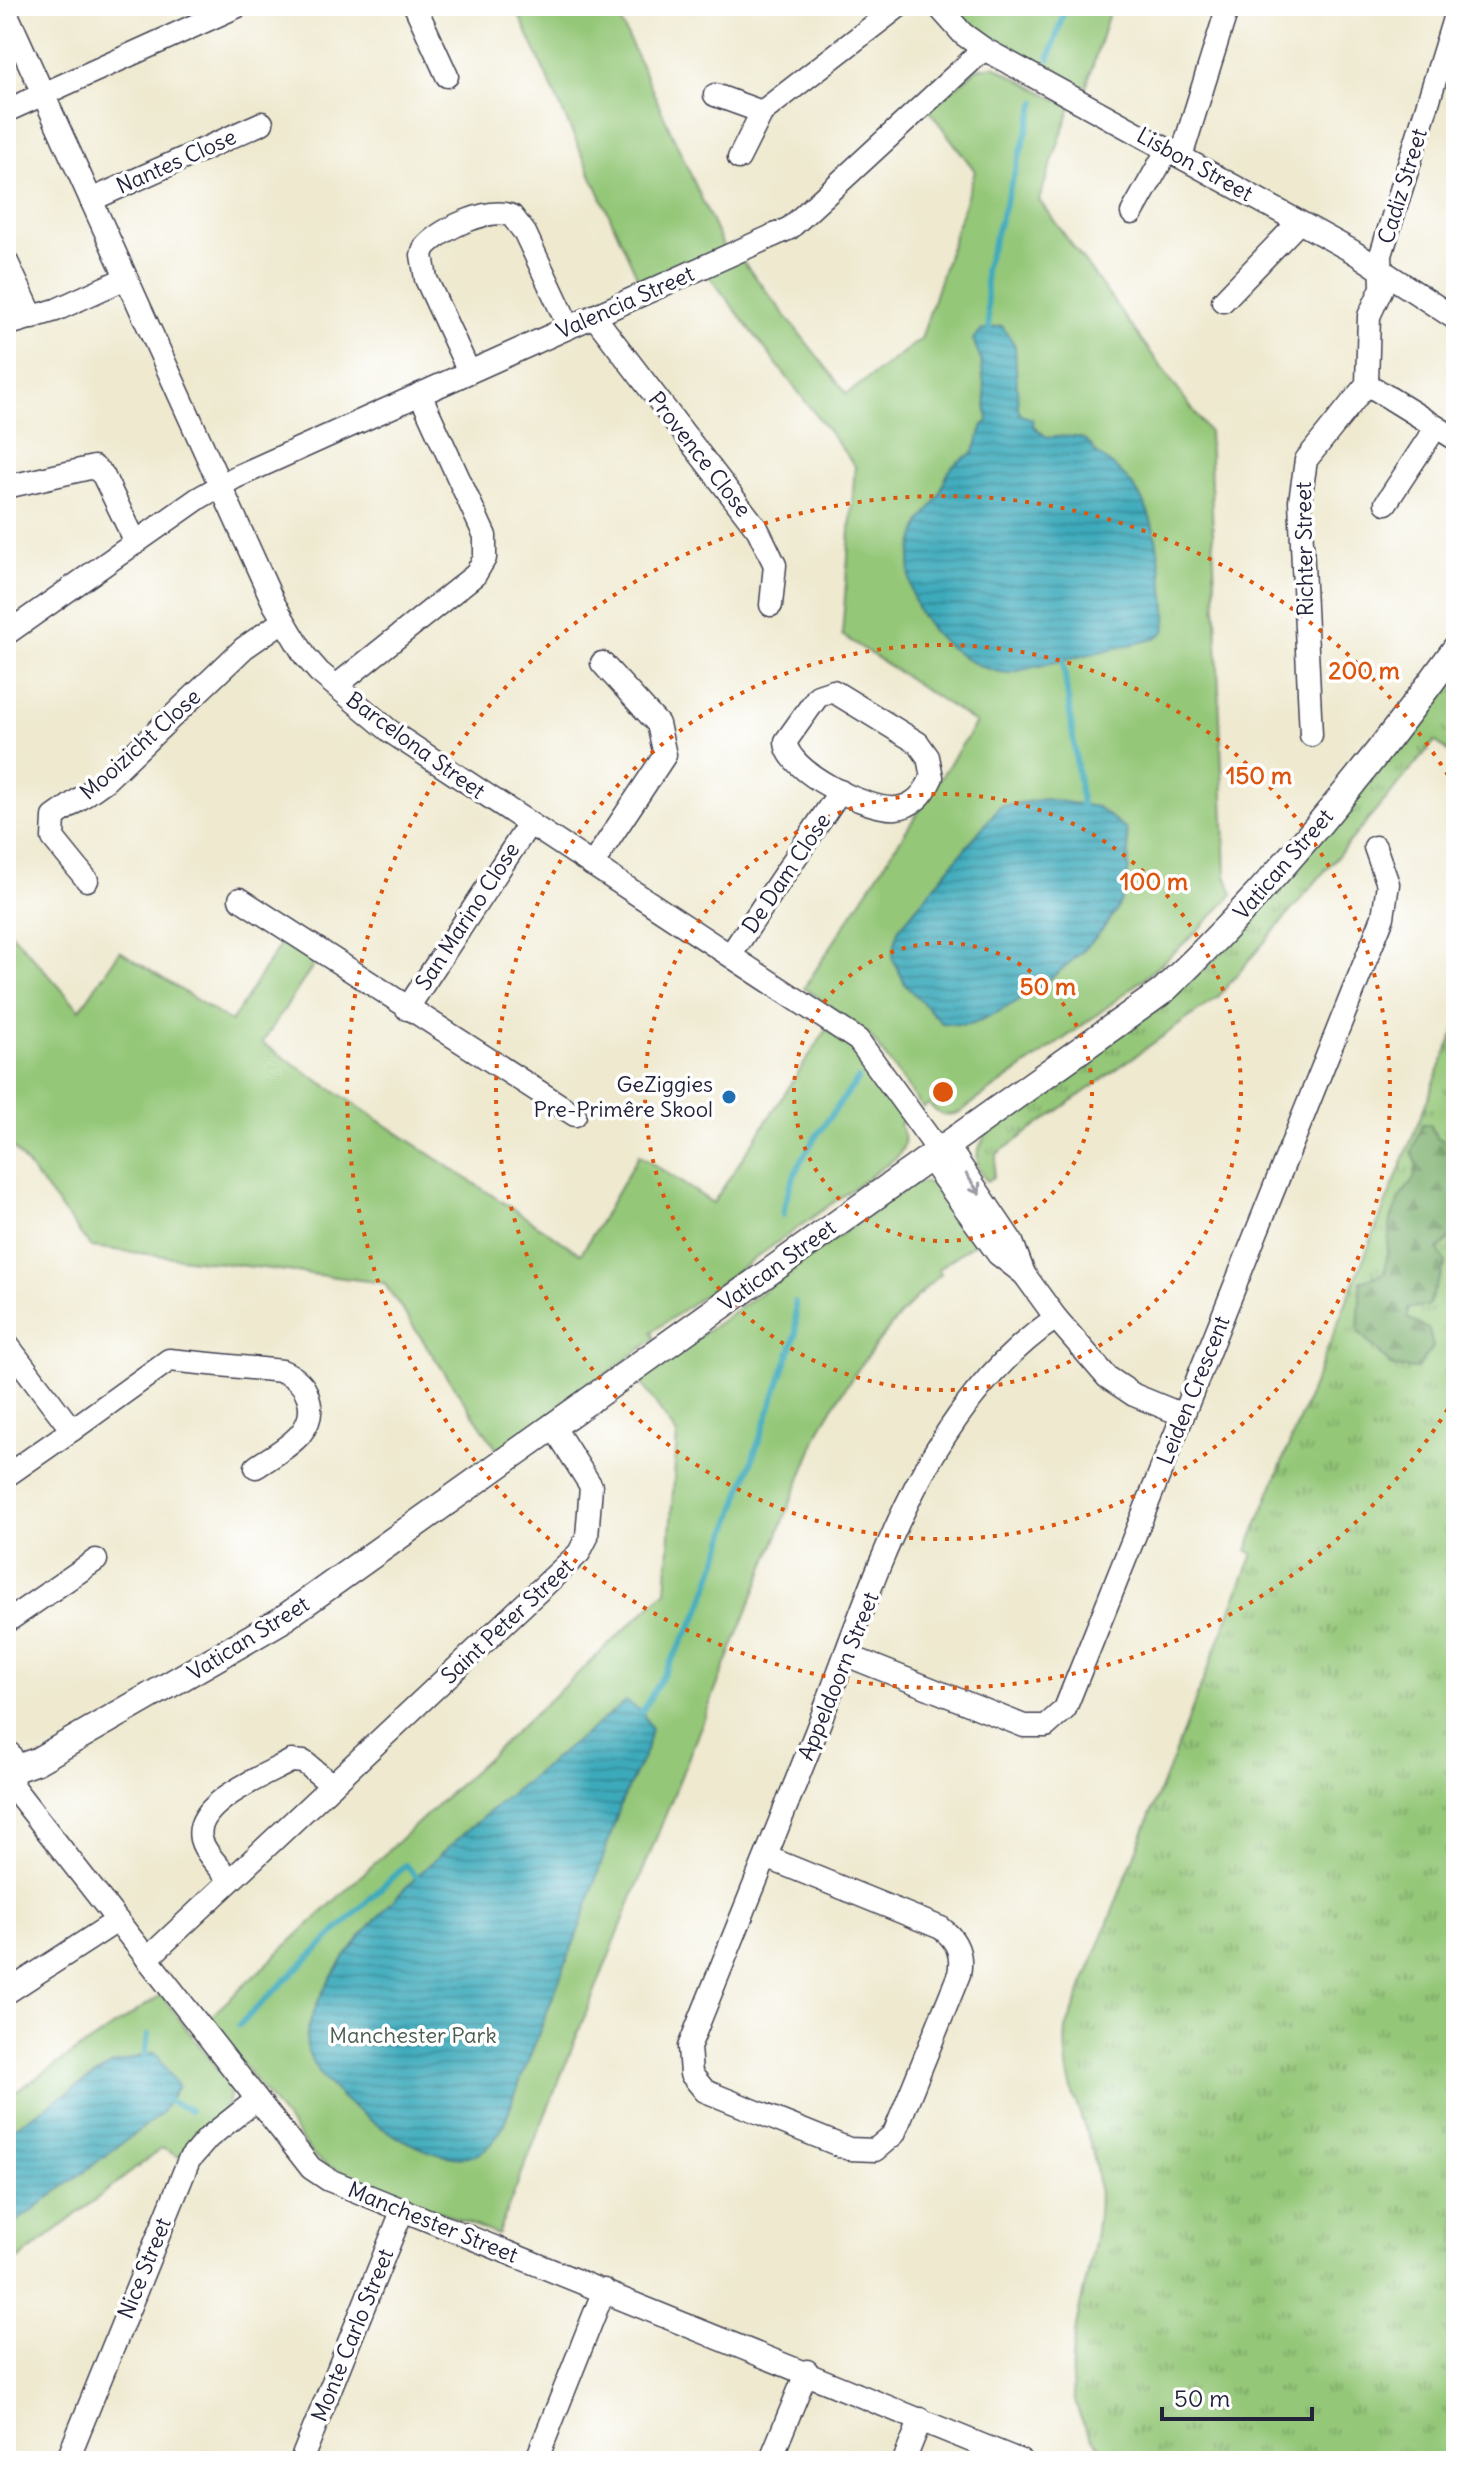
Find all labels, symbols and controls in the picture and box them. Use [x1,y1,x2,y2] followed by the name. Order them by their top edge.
[1132,121,1258,207] street label: Lisbon Street
[112,122,240,200] street label: Nantes Close
[1371,125,1433,247] street label: Cadiz Street
[552,259,698,345] street label: Valencia Street
[642,386,758,522] street label: Provence Close
[1289,481,1319,617] street label: Richter Street
[1328,655,1400,685] text: 200 m
[74,682,206,806] street label: Mooizicht Close
[341,685,491,805] street label: Barcelona Street
[1226,760,1292,790] text: 150 m
[1227,803,1339,925] street label: Vatican Street
[736,808,836,938] street label: De Dam Close
[409,837,525,995] street label: San Marino Close
[1120,866,1188,896] text: 100 m
[1020,971,1076,1001] text: 50 m
[534,1070,713,1123] place label: GeZiggies Pre-Primêre Skool
[929,1078,957,1106] centre of rings
[720,1088,738,1106] marker: GeZiggies Pre-Primêre Skool
[965,1173,982,1195] one-way arrow
[713,1213,841,1317] street label: Vatican Street
[1150,1312,1236,1468] street label: Leiden Crescent
[435,1552,579,1690] street label: Saint Peter Street
[791,1588,885,1764] street label: Appeldoorn Street
[182,1590,314,1686] street label: Vatican Street
[329,2021,497,2049] park label: Manchester Park
[344,2175,522,2269] street label: Manchester Street
[111,2213,177,2323] street label: Nice Street
[305,2244,399,2426] street label: Monte Carlo Street
[1162,2371,1312,2421] scale bar
[1174,2383,1230,2413] text: 50 m

